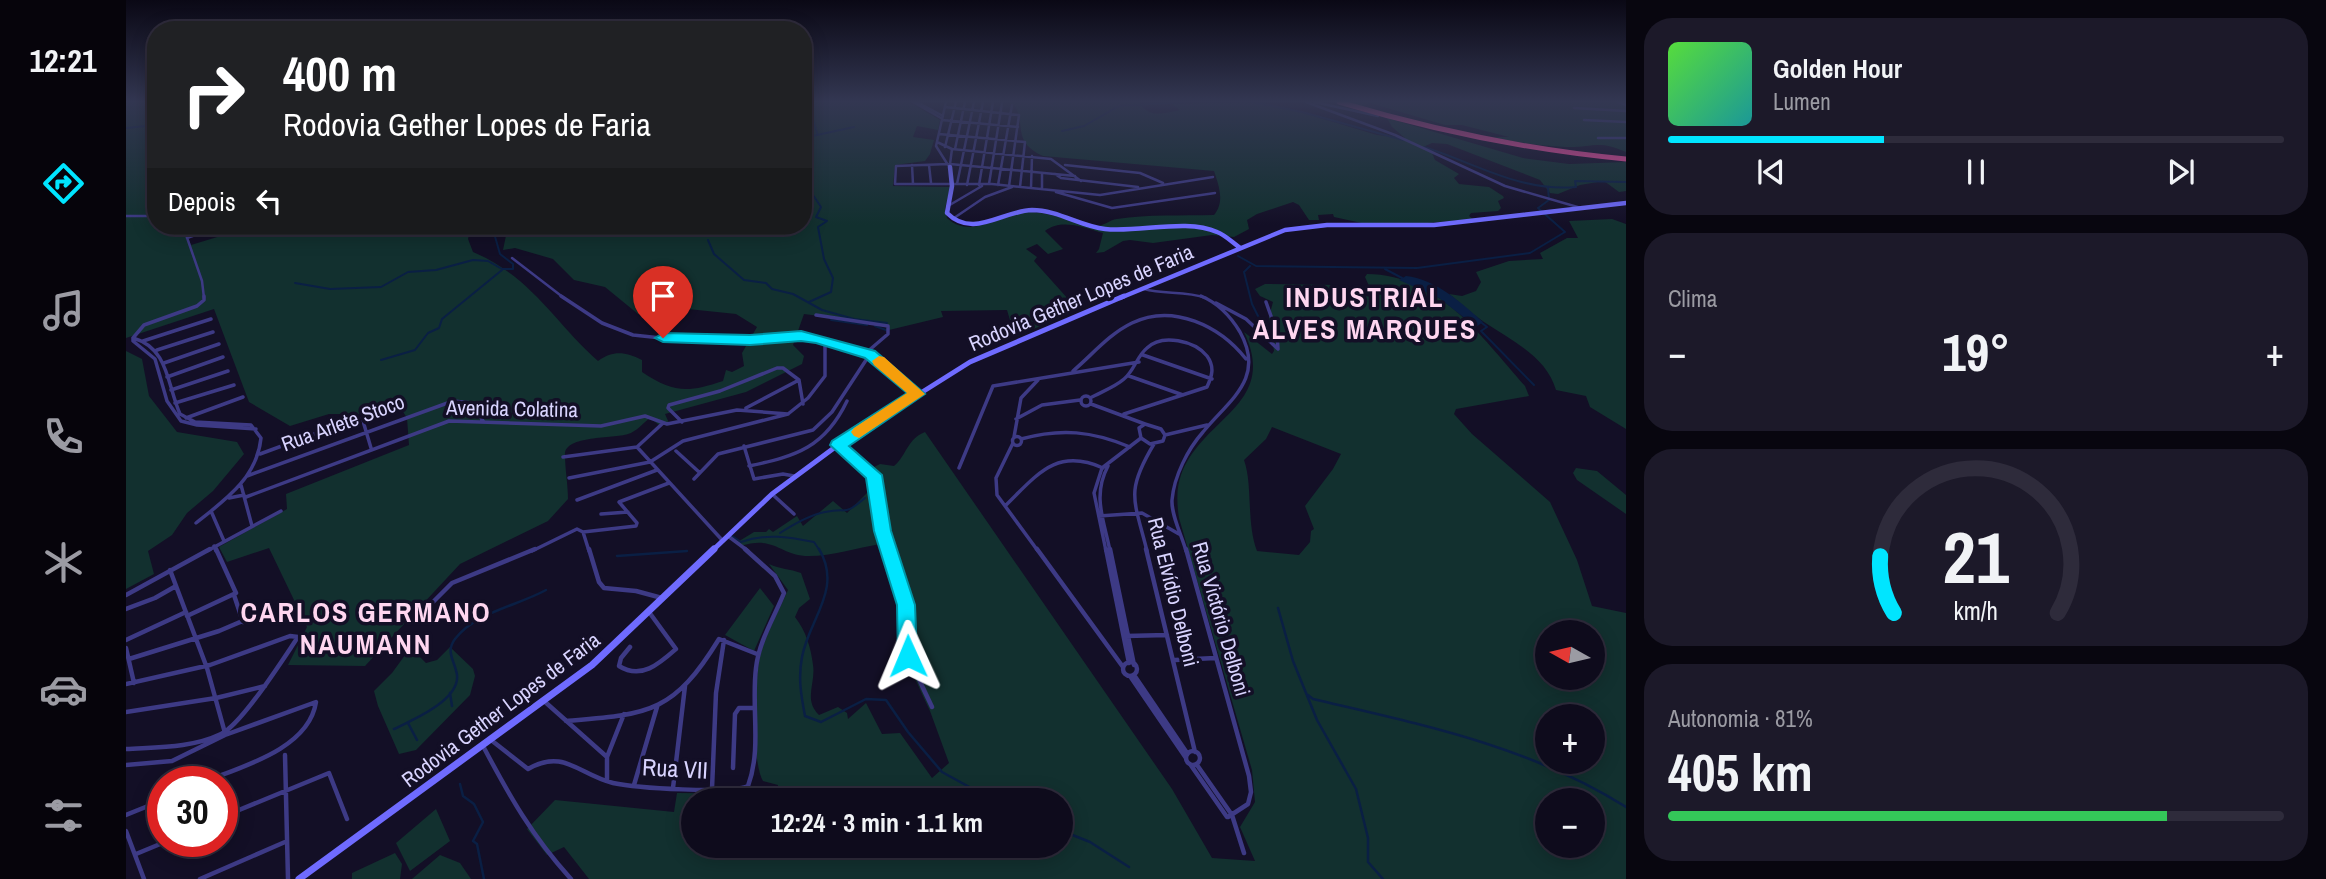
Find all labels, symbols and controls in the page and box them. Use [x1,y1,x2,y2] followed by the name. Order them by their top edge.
[29,39,97,82] text: 12:21
[283,40,397,106] text: 400 m
[168,49,259,140] icon: right
[1773,51,1902,86] text: Golden Hour
[1773,86,1831,117] text: Lumen
[283,103,651,146] text: Rodovia Gether Lopes de Faria
[1752,153,1790,191] icon: previous
[1957,153,1995,191] icon: pause
[2162,153,2200,191] icon: next
[39,159,88,208] icon: directions
[250,182,288,220] icon: left
[168,184,236,219] text: Depois
[964,237,1198,358] street label: Rodovia Gether Lopes de Faria
[633,266,693,338] pin
[644,277,682,315] icon: arrive
[1253,278,1477,348] district label: INDUSTRIAL ALVES MARQUES
[1668,283,1717,314] text: Clima
[39,286,88,335] icon: music
[1942,317,2010,387] text: 19°
[1668,327,1686,378] text: −
[2266,327,2284,378] text: +
[277,387,409,458] street label: Rua Arlete Stoco
[445,393,579,424] street label: Avenida Colatina
[39,412,88,461] icon: phone
[1943,509,2010,607] text: 21
[1141,514,1206,670] street label: Rua Elvídio Delboni
[39,538,88,587] icon: climate
[1186,538,1257,700] street label: Rua Victório Delboni
[240,593,492,663] district label: CARLOS GERMANO NAUMANN
[1954,594,1998,628] text: km/h
[871,619,945,693] position arrow
[1535,620,1605,690] north arrow
[1535,620,1605,858] map controls
[396,625,606,794] street label: Rodovia Gether Lopes de Faria
[39,665,88,714] icon: car
[1668,703,1813,734] text: Autonomia · 81%
[1535,704,1605,774] button: +
[1668,737,1813,807] text: 405 km
[641,750,709,786] street label: Rua VII
[147,766,238,857] speed limit sign: 30
[1535,788,1605,858] button: −
[39,791,88,840] icon: filters
[771,805,983,840] text: 12:24 · 3 min · 1.1 km

